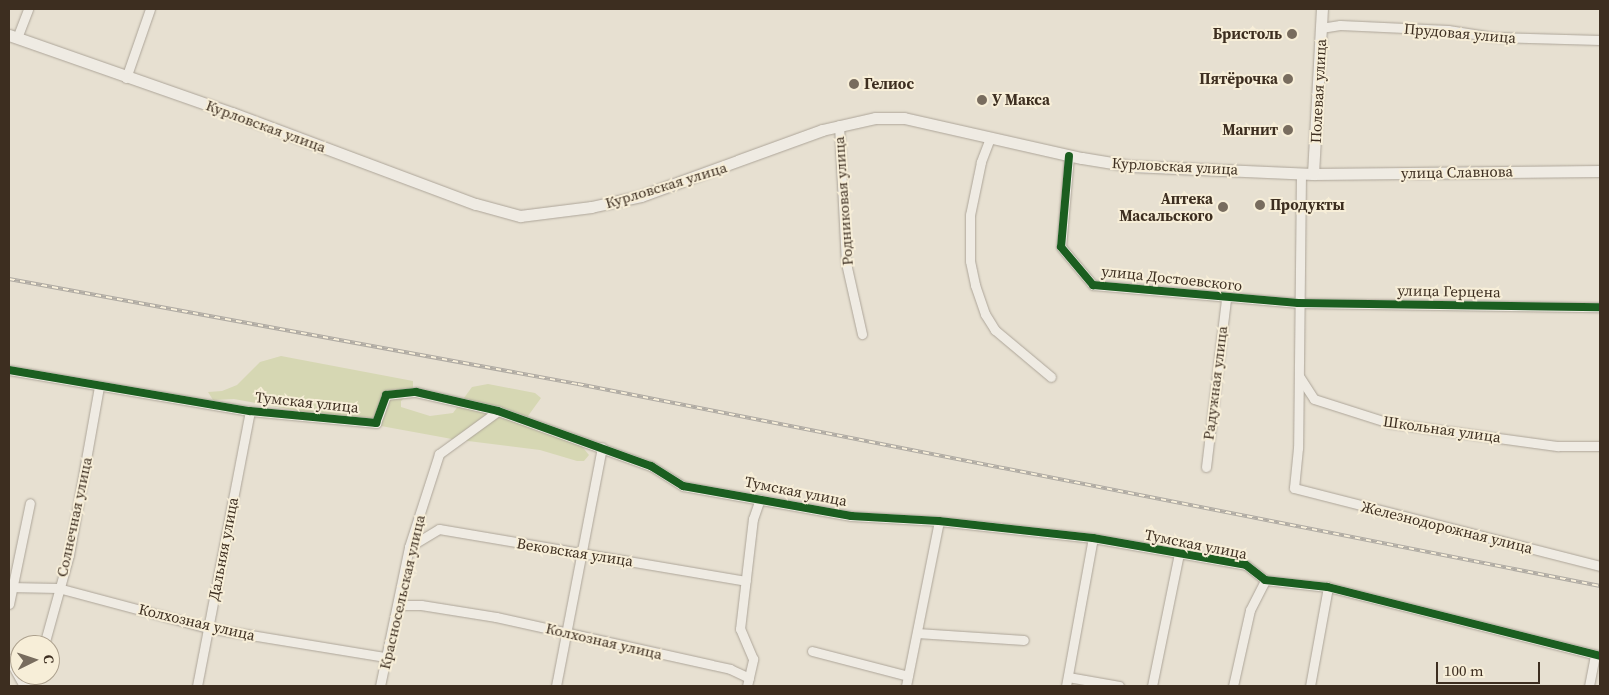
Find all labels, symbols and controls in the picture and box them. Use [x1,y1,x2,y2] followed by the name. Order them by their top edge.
[1403,19,1517,47] street label: Прудовая улица
[1213,25,1282,43] place label: Бристоль
[1286,28,1298,40] marker: Бристоль
[1306,38,1330,144] street label: Полевая улица
[1199,70,1278,88] place label: Пятёрочка
[1282,73,1294,85] marker: Пятёрочка
[864,75,914,93] place label: Гелиос
[848,78,860,90] marker: Гелиос
[992,91,1050,109] place label: У Макса
[976,94,988,106] marker: У Макса
[204,96,328,156] street label: Курловская улица
[1222,121,1278,139] place label: Магнит
[1282,124,1294,136] marker: Магнит
[830,136,856,266] street label: Родниковая улица
[1111,154,1239,178] street label: Курловская улица
[603,158,729,212] street label: Курловская улица
[1401,162,1513,182] street label: улица Славнова
[1119,189,1213,224] place label: Аптека Масальского
[1270,196,1345,214] place label: Продукты
[1254,199,1266,211] marker: Продукты
[1217,201,1229,213] marker: Аптека Масальского
[1101,262,1243,294] street label: улица Достоевского
[1397,281,1501,301] street label: улица Герцена
[1199,325,1231,441] street label: Радужная улица
[254,388,360,416] street label: Тумская улица
[1382,412,1502,446] street label: Школьная улица
[53,455,95,579] street label: Солнечная улица
[743,472,849,510] street label: Тумская улица
[204,496,242,602] street label: Дальняя улица
[1359,497,1535,557] street label: Железнодорожная улица
[375,513,429,671] street label: Красносельская улица
[1143,525,1249,563] street label: Тумская улица
[515,534,635,570] street label: Вековская улица
[137,600,257,644] street label: Колхозная улица
[544,619,664,663] street label: Колхозная улица
[10,635,60,685] north arrow
[1439,652,1543,684] scale bar
[39,654,59,664] text: С
[1444,660,1484,681] text: 100 m

